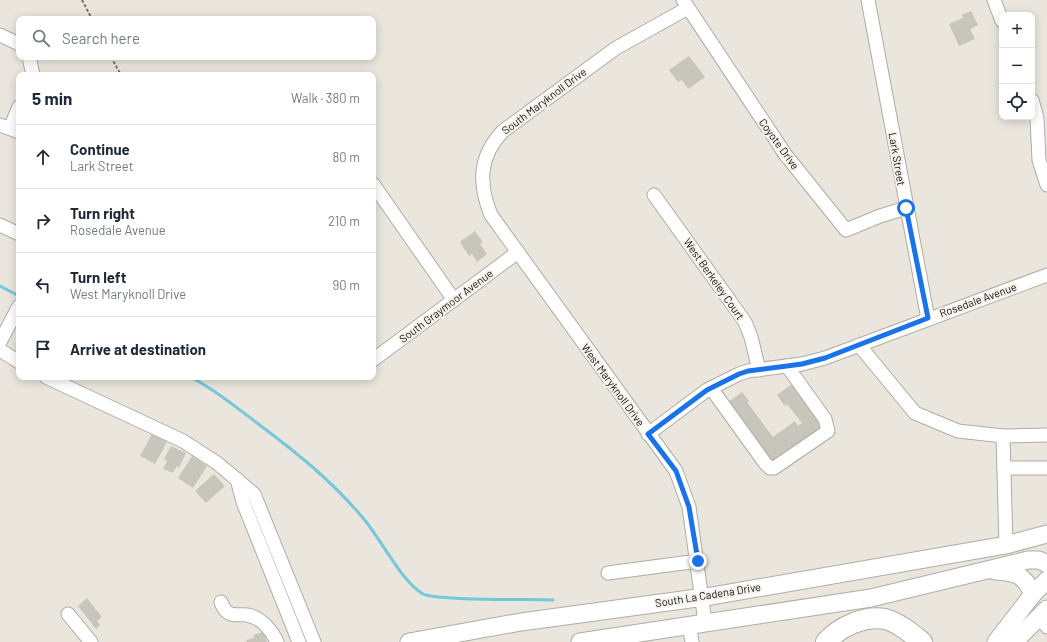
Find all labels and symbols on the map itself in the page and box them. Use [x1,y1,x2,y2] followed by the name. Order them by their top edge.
[499,65,589,137] street label: South Maryknoll Drive
[757,116,802,172] street label: Coyote Drive
[886,131,909,186] street label: Lark Street
[897,199,915,217] route start
[681,235,747,322] street label: West Berkeley Court
[396,266,495,345] street label: South Graymoor Avenue
[938,280,1018,319] street label: Rosedale Avenue
[579,341,648,428] street label: West Maryknoll Drive
[689,552,707,570] route end
[654,580,762,609] street label: South La Cadena Drive

